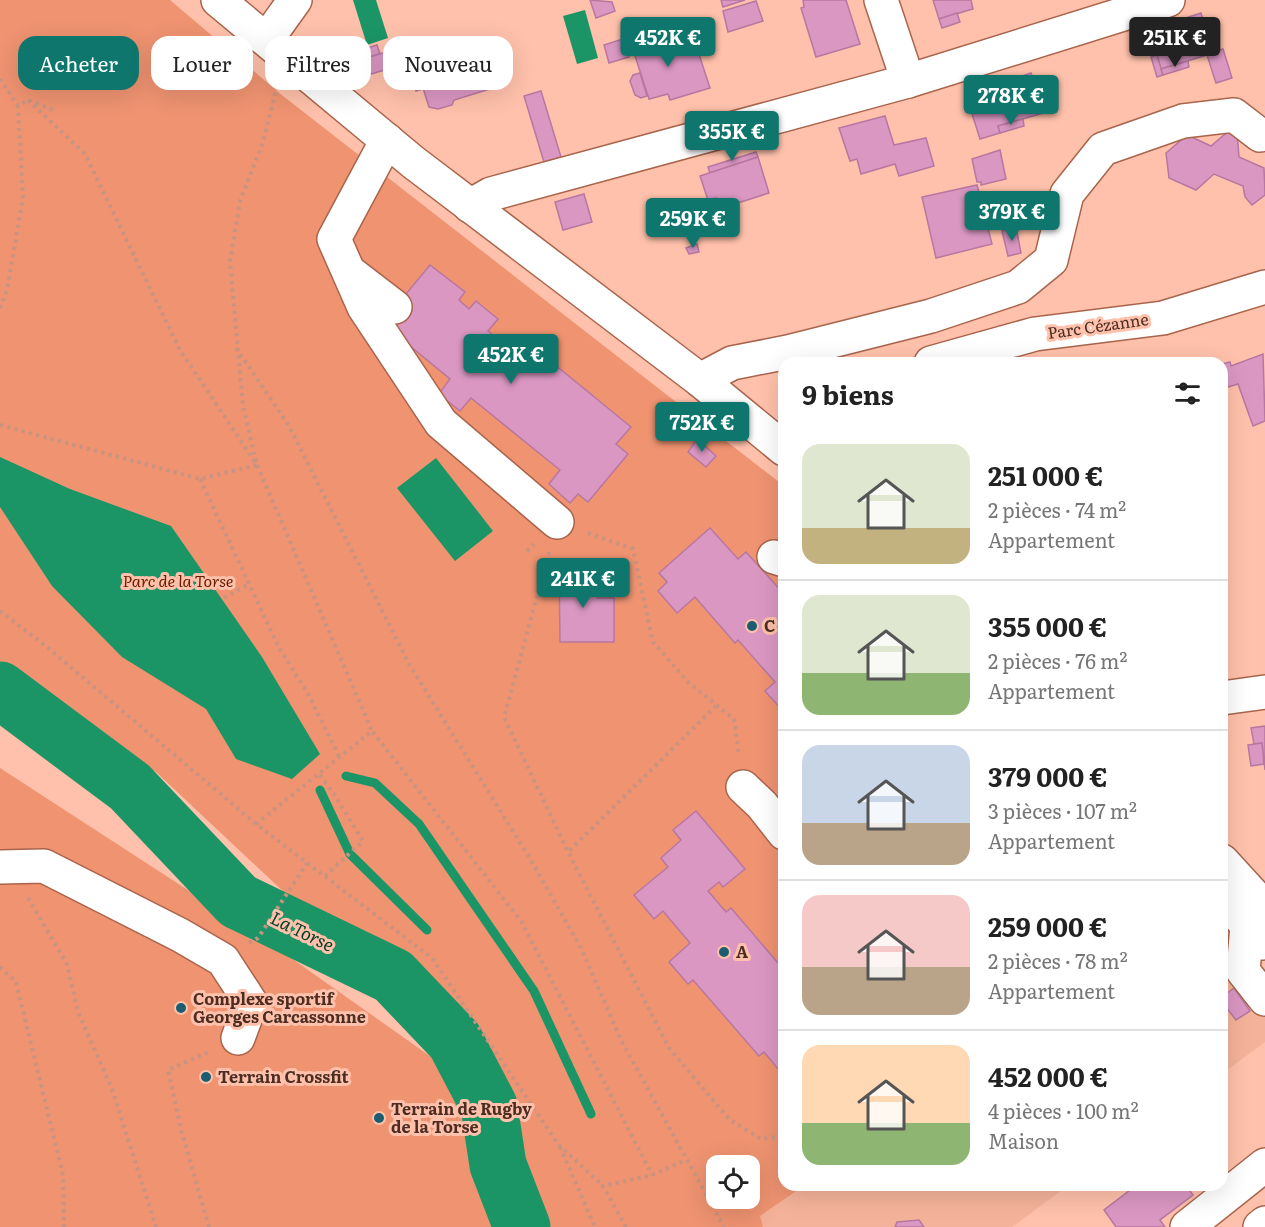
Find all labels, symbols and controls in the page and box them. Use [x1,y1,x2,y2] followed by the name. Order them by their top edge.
[619,17,717,68] pin: 452K €
[1126,17,1224,68] pin: 251K €
[634,21,702,51] text: 452K €
[1143,21,1207,51] text: 251K €
[18,36,139,90] chip: Acheter
[151,36,253,90] chip: Louer
[265,36,371,90] chip: Filtres
[383,36,513,90] chip: Nouveau
[962,75,1060,126] pin: 278K €
[978,79,1044,109] text: 278K €
[683,111,781,162] pin: 355K €
[699,115,765,145] text: 355K €
[963,191,1061,242] pin: 379K €
[979,195,1045,225] text: 379K €
[644,198,742,249] pin: 259K €
[660,202,726,232] text: 259K €
[1046,306,1150,344] street label: Parc Cézanne
[462,334,560,385] pin: 452K €
[477,338,545,368] text: 452K €
[802,374,894,413] text: 9 biens
[1171,377,1204,410] icon: filters
[653,402,751,453] pin: 752K €
[669,406,735,436] text: 752K €
[988,455,1103,494] text: 251 000 €
[850,468,922,540] icon: home
[988,494,1126,524] text: 2 pièces · 74 m²
[988,524,1115,554] text: Appartement
[534,558,632,609] pin: 241K €
[551,562,615,592] text: 241K €
[123,568,233,592] park label: Parc de la Torse
[988,606,1107,645] text: 355 000 €
[764,613,775,637] place label: C
[745,619,759,633] marker: C
[850,619,922,691] icon: home
[988,645,1127,675] text: 2 pièces · 76 m²
[988,675,1115,705] text: Appartement
[988,756,1108,795] text: 379 000 €
[850,769,922,841] icon: home
[988,795,1137,825] text: 3 pièces · 107 m²
[988,825,1115,855] text: Appartement
[266,904,339,958] water label: La Torse
[988,906,1107,945] text: 259 000 €
[850,919,922,991] icon: home
[736,939,748,963] place label: A
[717,945,731,959] marker: A
[988,945,1128,975] text: 2 pièces · 78 m²
[988,975,1115,1005] text: Appartement
[193,986,366,1028] place label: Complexe sportif Georges Carcassonne
[174,1001,188,1015] marker: Complexe sportif Georges Carcassonne
[988,1056,1108,1095] text: 452 000 €
[218,1064,349,1088] place label: Terrain Crossfit
[850,1069,922,1141] icon: home
[199,1070,213,1084] marker: Terrain Crossfit
[988,1095,1139,1125] text: 4 pièces · 100 m²
[391,1096,532,1138] place label: Terrain de Rugby de la Torse
[372,1111,386,1125] marker: Terrain de Rugby de la Torse
[988,1125,1059,1155] text: Maison
[706,1155,760,1209] map controls
[706,1155,760,1209] button: locate

